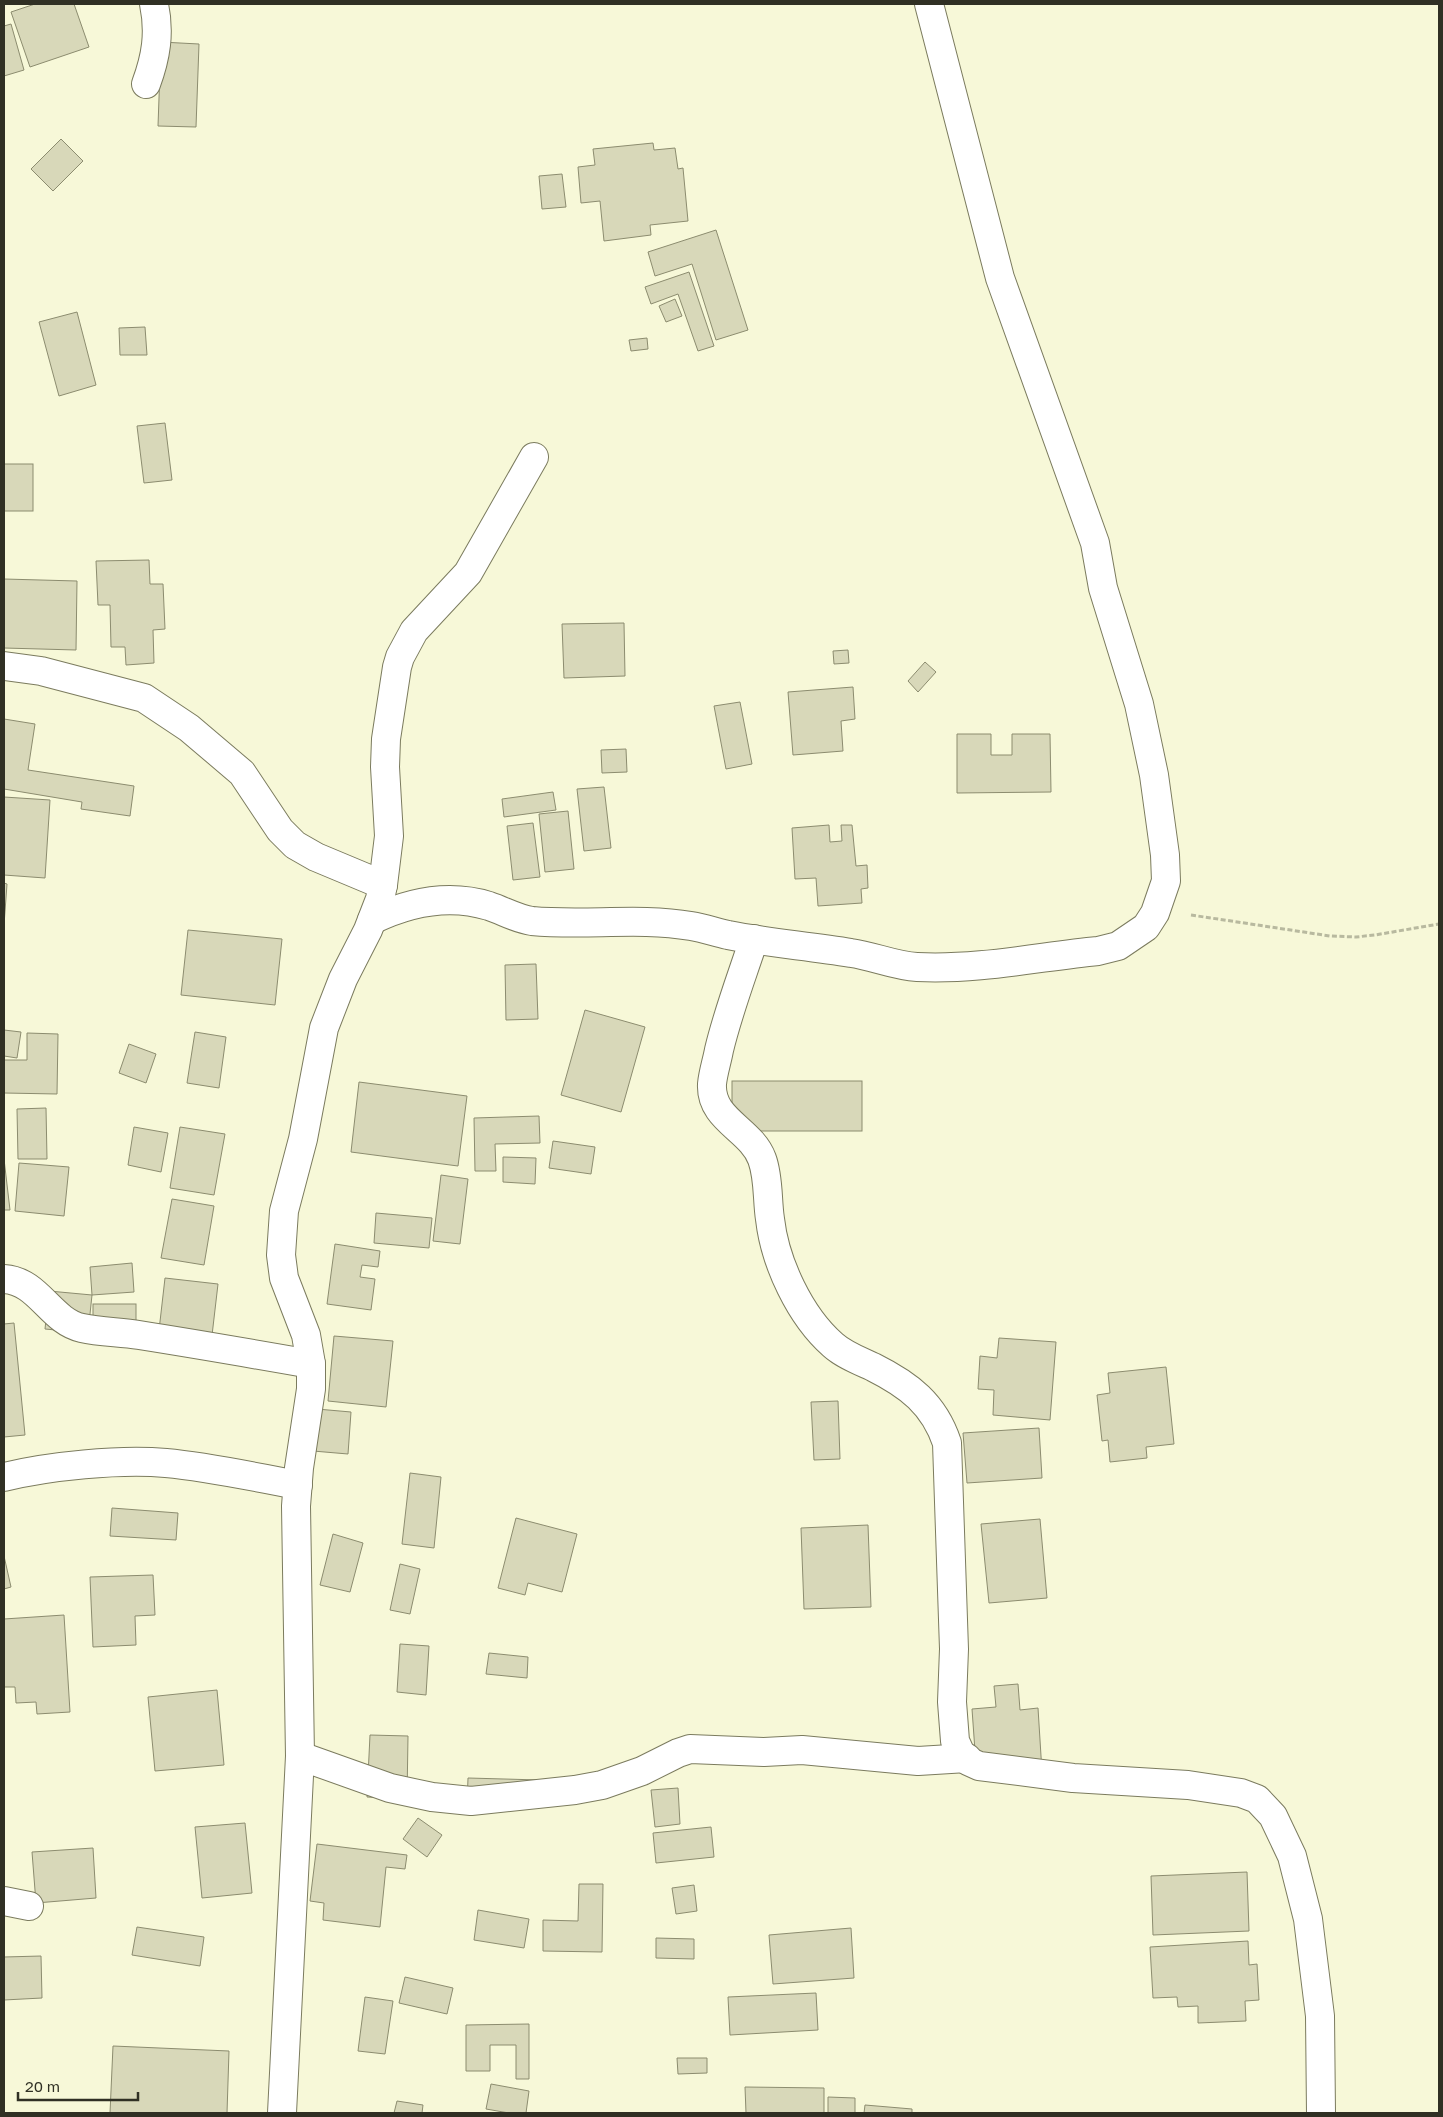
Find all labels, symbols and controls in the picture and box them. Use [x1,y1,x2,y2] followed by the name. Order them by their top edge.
[18,2070,138,2102] scale bar
[25,2077,60,2095] text: 20 m

